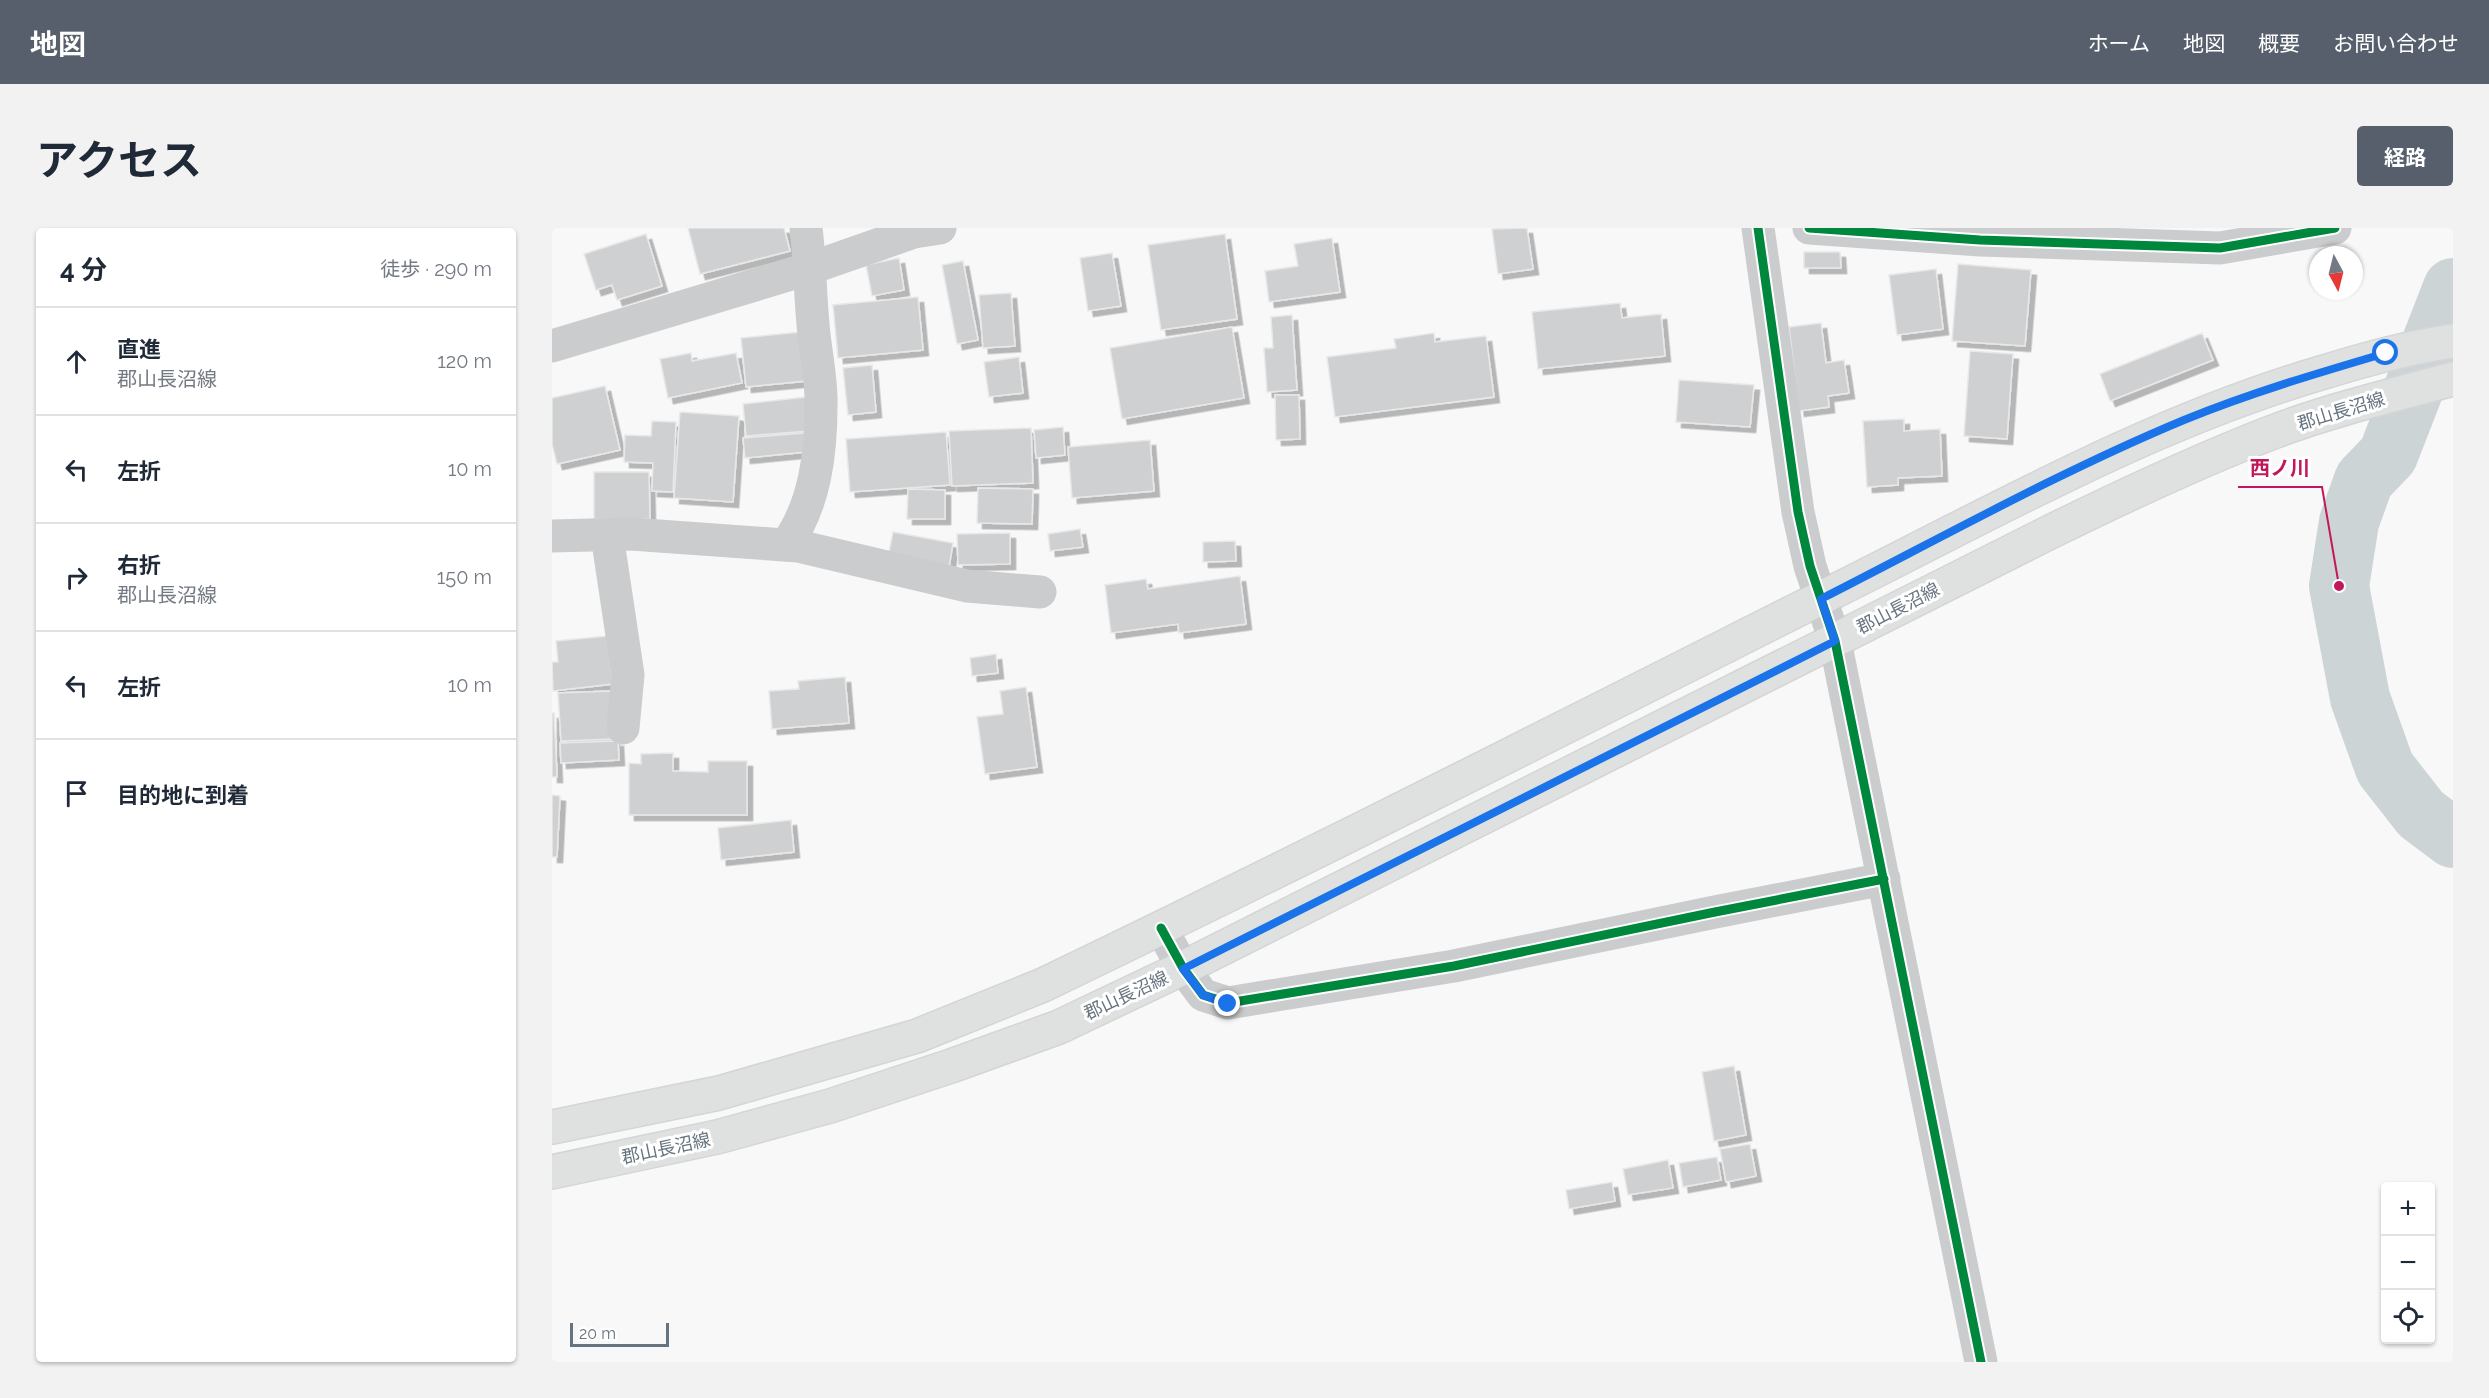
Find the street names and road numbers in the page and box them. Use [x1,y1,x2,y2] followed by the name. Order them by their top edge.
[2295,388,2387,434] street label: 郡山長沼線
[1853,578,1943,638] street label: 郡山長沼線
[1081,966,1171,1024] street label: 郡山長沼線
[620,1128,712,1168] street label: 郡山長沼線

